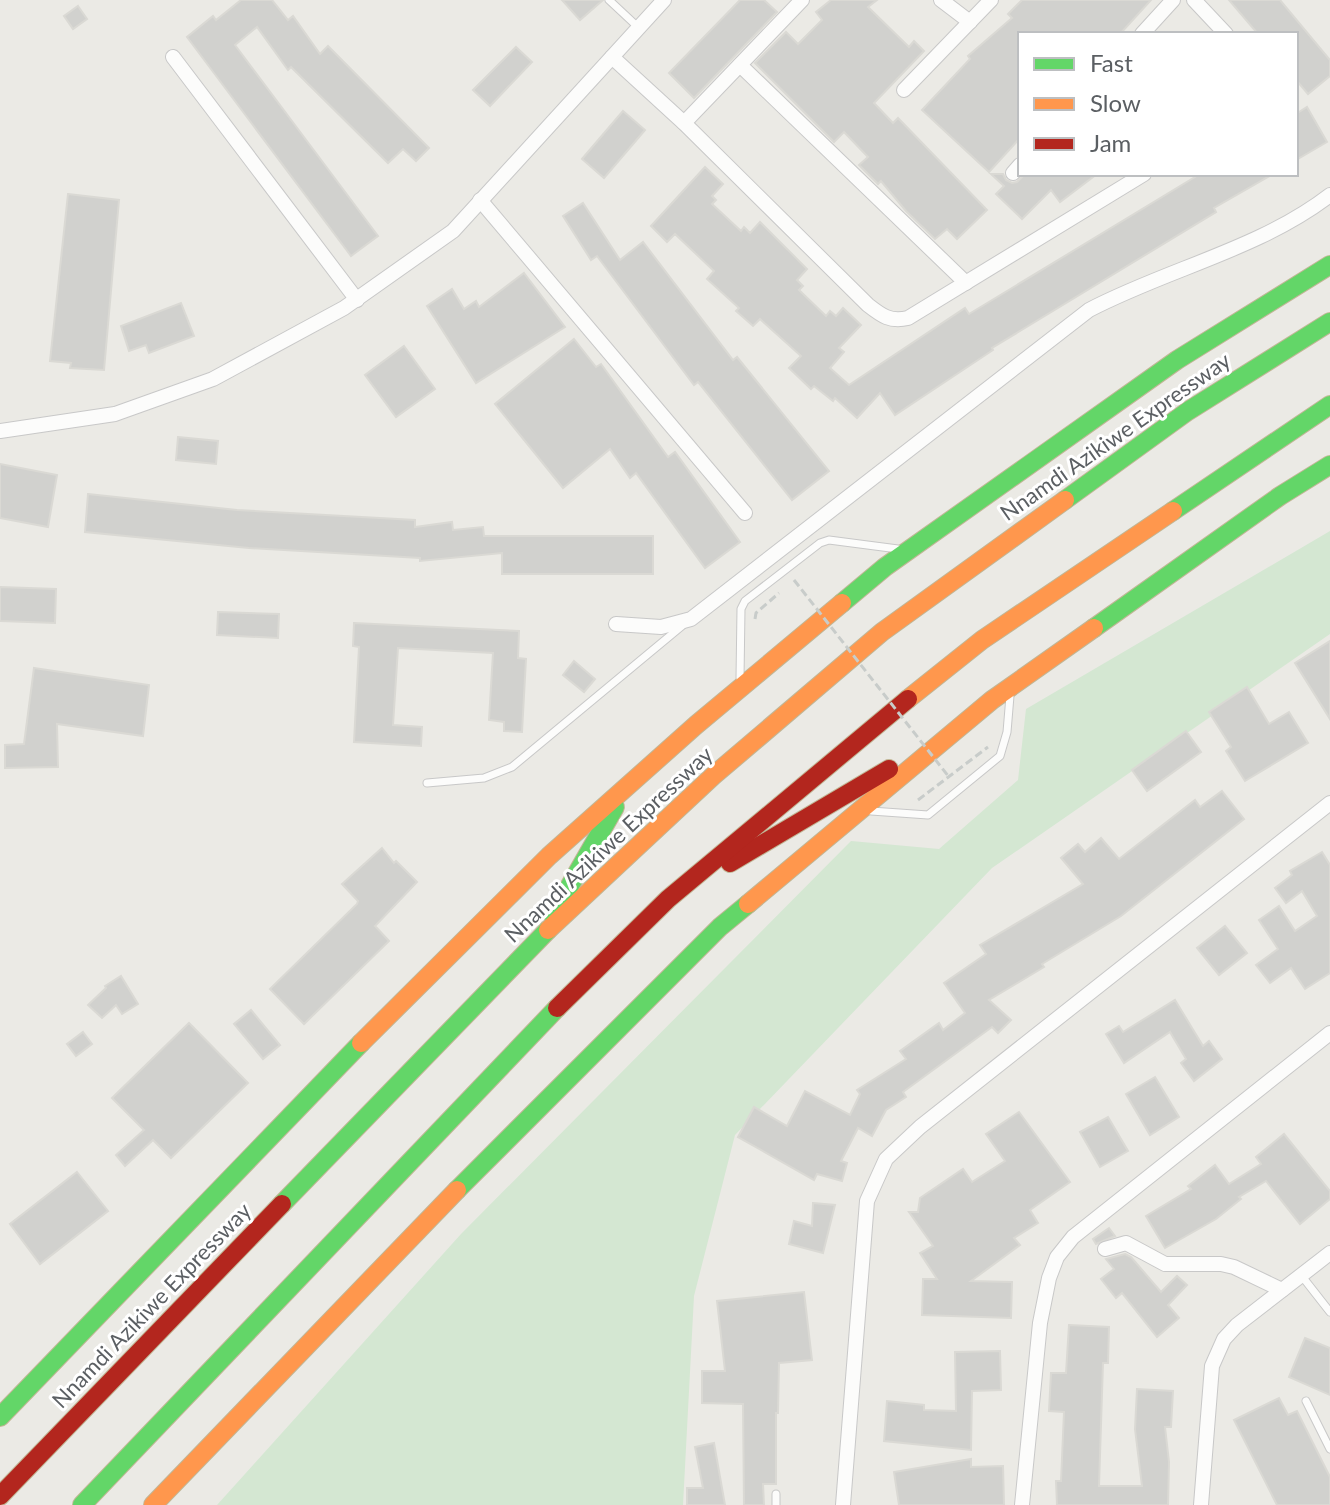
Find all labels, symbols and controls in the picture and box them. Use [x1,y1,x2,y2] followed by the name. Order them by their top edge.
[1018,32,1298,176] legend
[1090,48,1133,77] text: Fast
[1090,88,1141,117] text: Slow
[1090,128,1131,157] text: Jam
[995,346,1236,526] street label: Nnamdi Azikiwe Expressway
[498,740,718,948] street label: Nnamdi Azikiwe Expressway
[46,1196,257,1413] street label: Nnamdi Azikiwe Expressway

